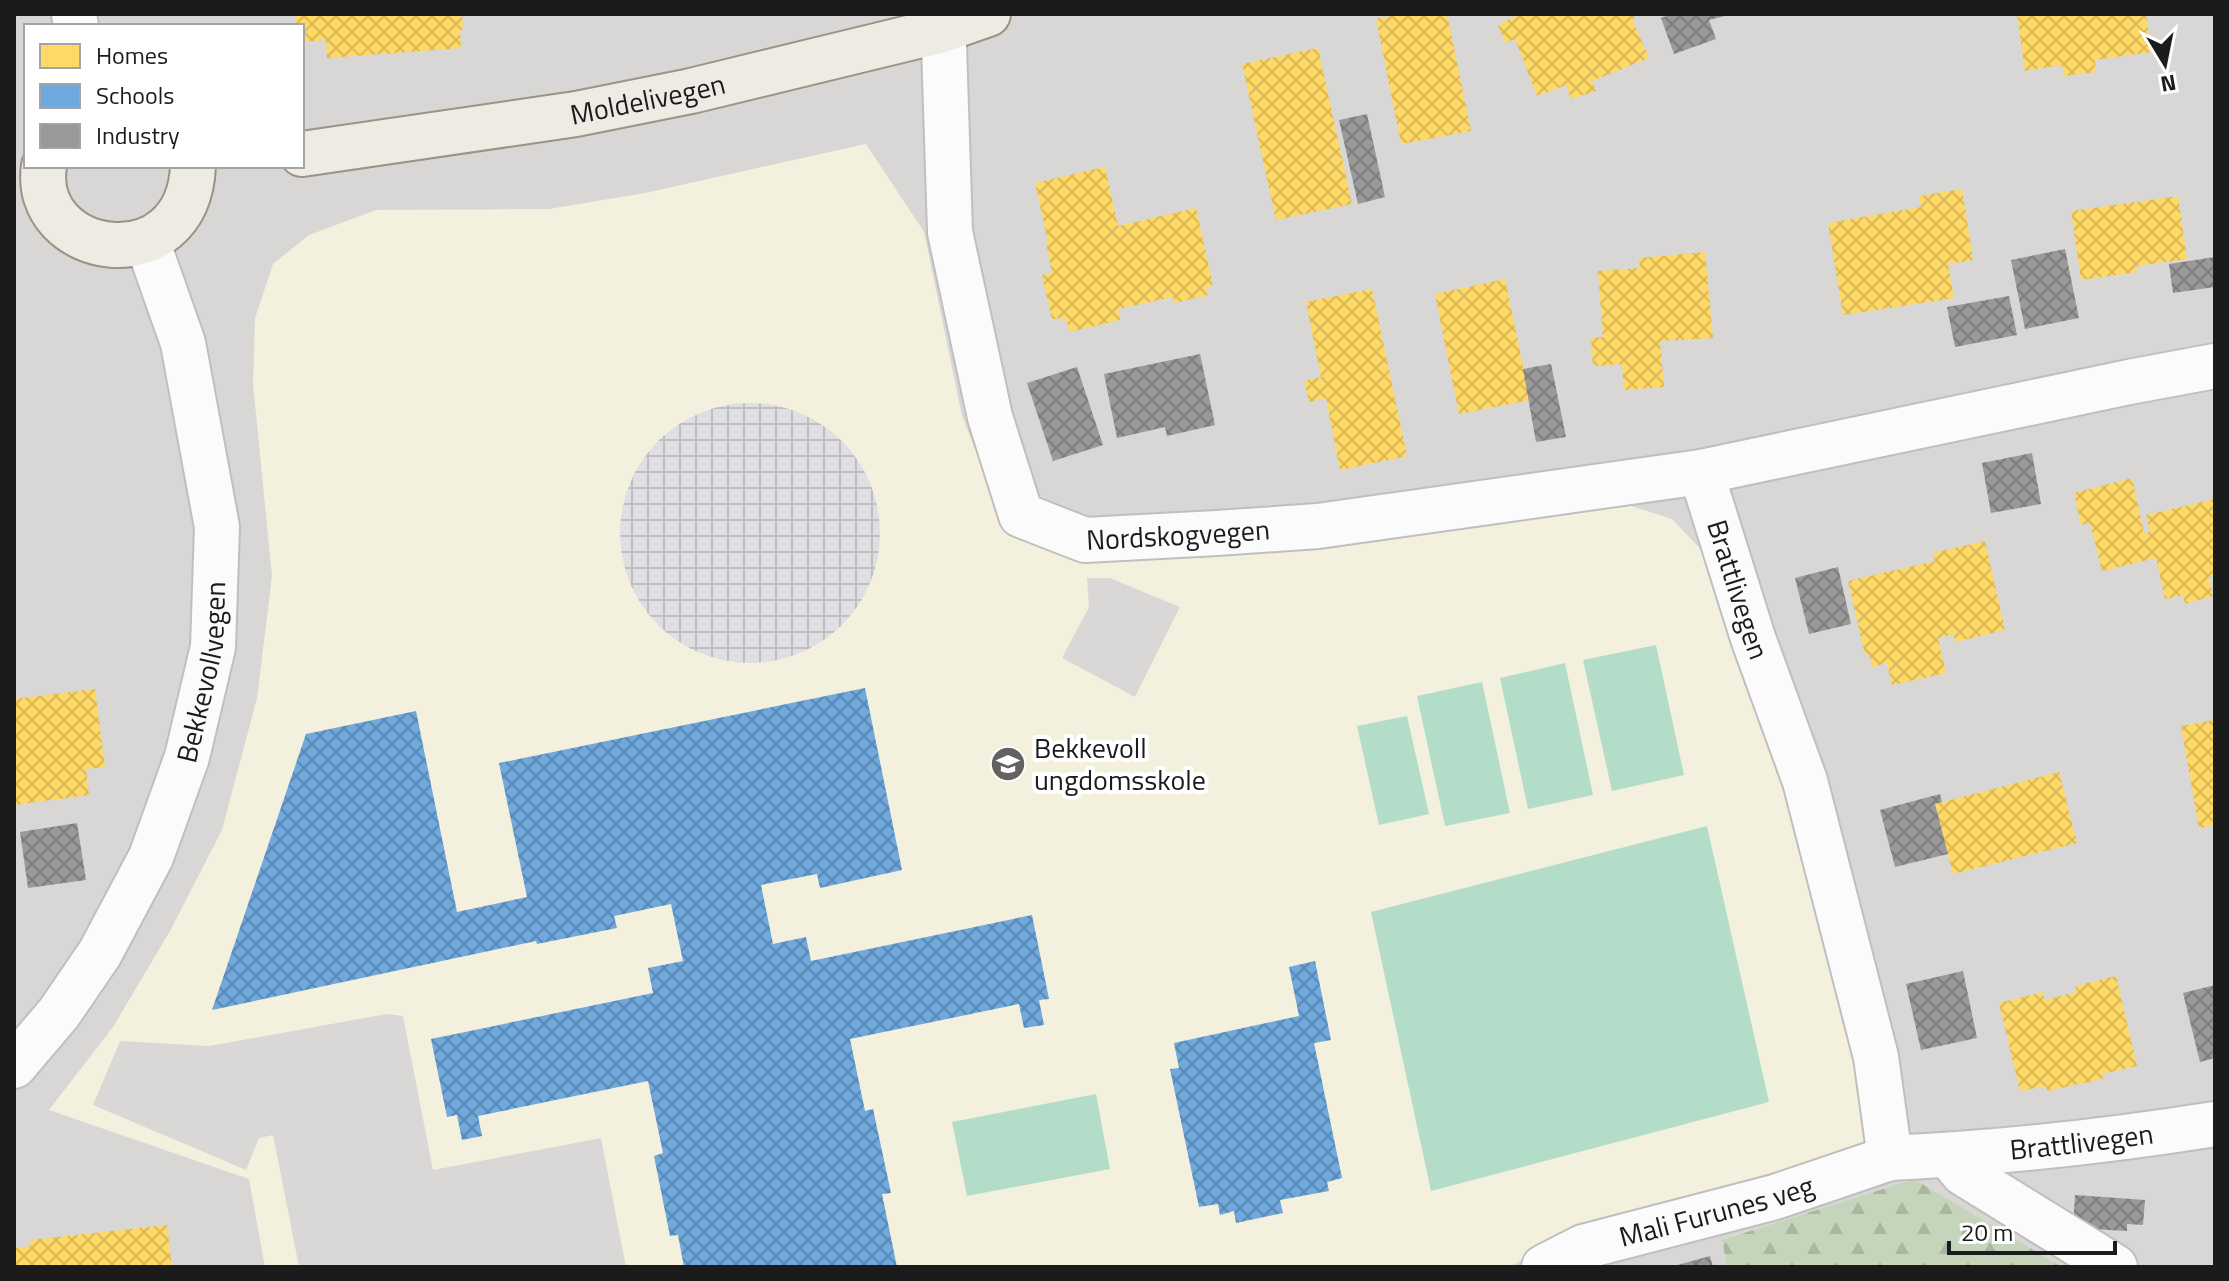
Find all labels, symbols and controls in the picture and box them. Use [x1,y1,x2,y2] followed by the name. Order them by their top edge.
[24,24,304,168] legend
[2125,24,2205,104] north arrow
[96,37,168,73] text: Homes
[566,61,729,136] street label: Moldelivegen
[2158,66,2179,102] text: N
[96,77,174,113] text: Schools
[96,117,180,153] text: Industry
[1085,507,1271,561] street label: Nordskogvegen
[1696,514,1781,665] street label: Brattlivegen
[164,581,236,767] street label: Bekkevollvegen
[1034,726,1206,801] place label: Bekkevoll ungdomsskole
[989,745,1027,783] school or university icon: Bekkevoll ungdomsskole
[2008,1111,2156,1171] street label: Brattlivegen
[1614,1163,1819,1258] street label: Mali Furunes veg
[1949,1205,2115,1255] scale bar
[1961,1214,2013,1250] text: 20 m

